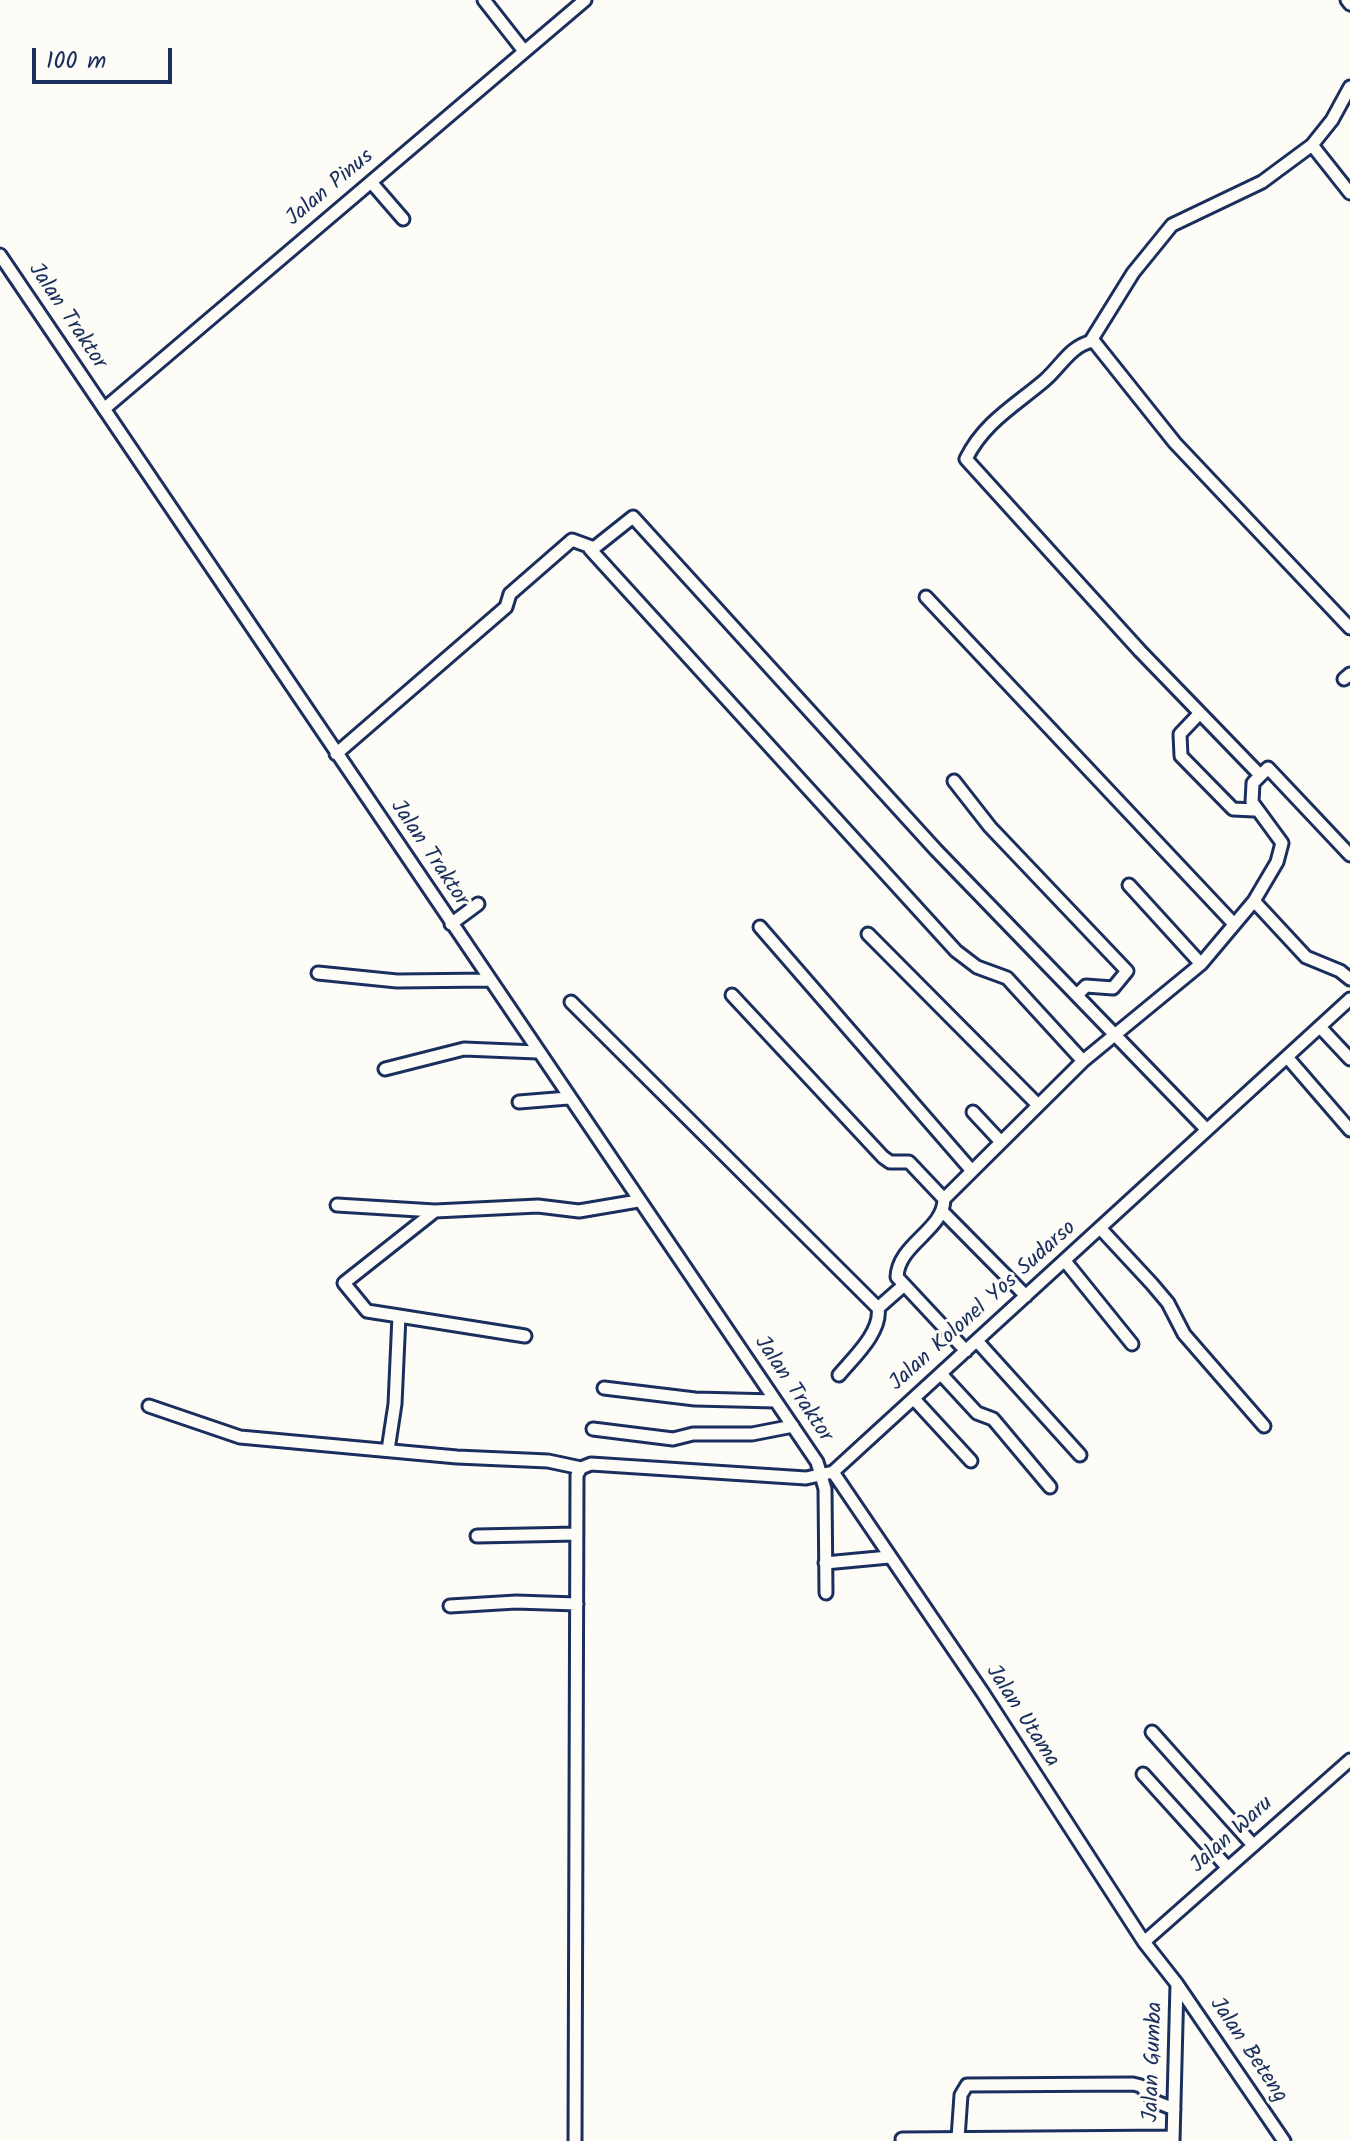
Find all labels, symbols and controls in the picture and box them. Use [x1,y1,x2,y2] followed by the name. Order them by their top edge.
[36,32,176,82] scale bar
[46,42,106,81] text: 100 m
[282,145,380,233] street label: Jalan Pinus
[21,259,111,375] street label: Jalan Traktor
[383,796,473,912] street label: Jalan Traktor
[885,1216,1083,1398] street label: Jalan Kolonel Yos Sudarso
[747,1332,837,1448] street label: Jalan Traktor
[978,1661,1064,1773] street label: Jalan Utama
[1186,1792,1280,1880] street label: Jalan Waru
[1202,1993,1292,2109] street label: Jalan Beteng
[1140,2001,1170,2123] street label: Jalan Gumba

